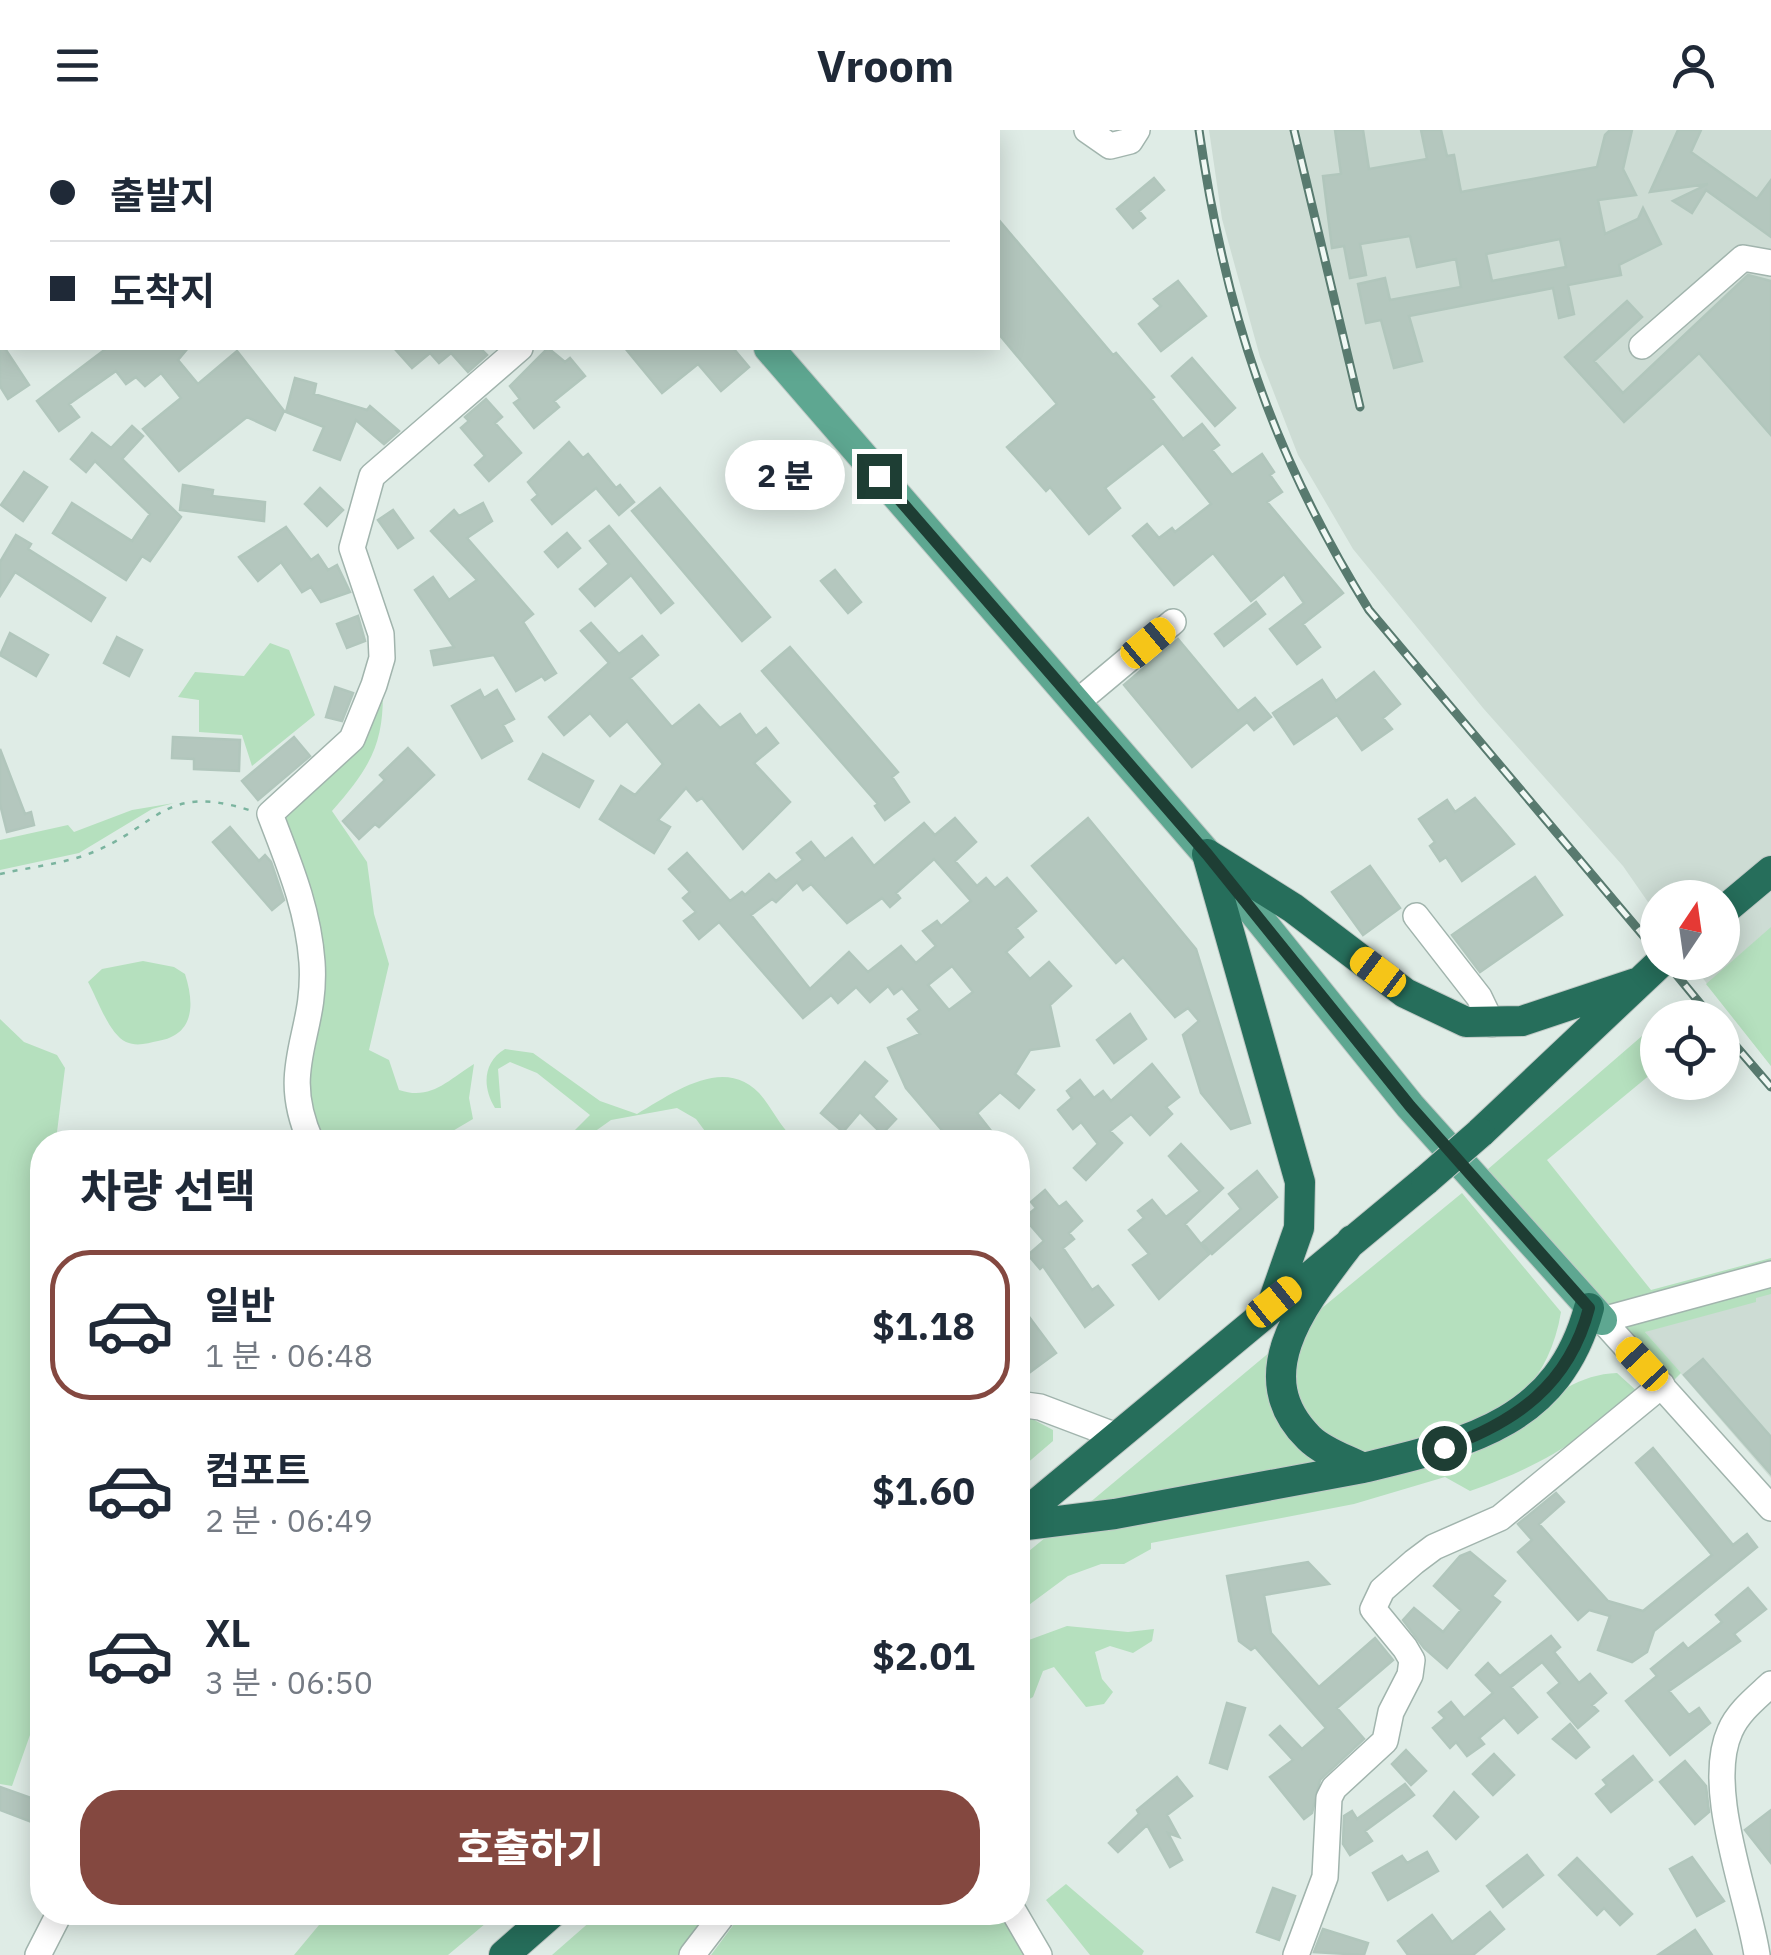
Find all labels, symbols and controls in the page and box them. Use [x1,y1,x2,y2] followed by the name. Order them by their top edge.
[817,36,954,94] text: Vroom
[50,38,105,93] icon: menu
[1666,38,1721,93] icon: person
[110,170,215,219] text: 출발지
[110,266,215,315] text: 도착지
[724,441,844,511] callout: 2 분
[757,454,813,496] text: 2 분
[857,454,902,499] route end
[1115,612,1181,674] car
[1640,880,1740,980] north arrow
[1640,880,1740,1100] map controls
[1345,942,1411,1002] car
[1640,1000,1740,1100] button: locate
[80,1161,256,1219] text: 차량 선택
[1241,1271,1307,1333] car
[85,1280,175,1370] icon: car
[205,1280,275,1329] text: 일반
[872,1301,975,1350] text: $1.18
[1611,1332,1673,1396] car
[205,1334,373,1376] text: 1 분 · 06:48
[1422,1426,1467,1471] route start
[85,1445,175,1535] icon: car
[205,1445,310,1494] text: 컴포트
[872,1466,975,1515] text: $1.60
[205,1499,373,1541] text: 2 분 · 06:49
[205,1608,251,1657] text: XL
[85,1610,175,1700] icon: car
[872,1631,975,1680] text: $2.01
[205,1661,373,1703] text: 3 분 · 06:50
[80,1790,980,1905] button: 호출하기

